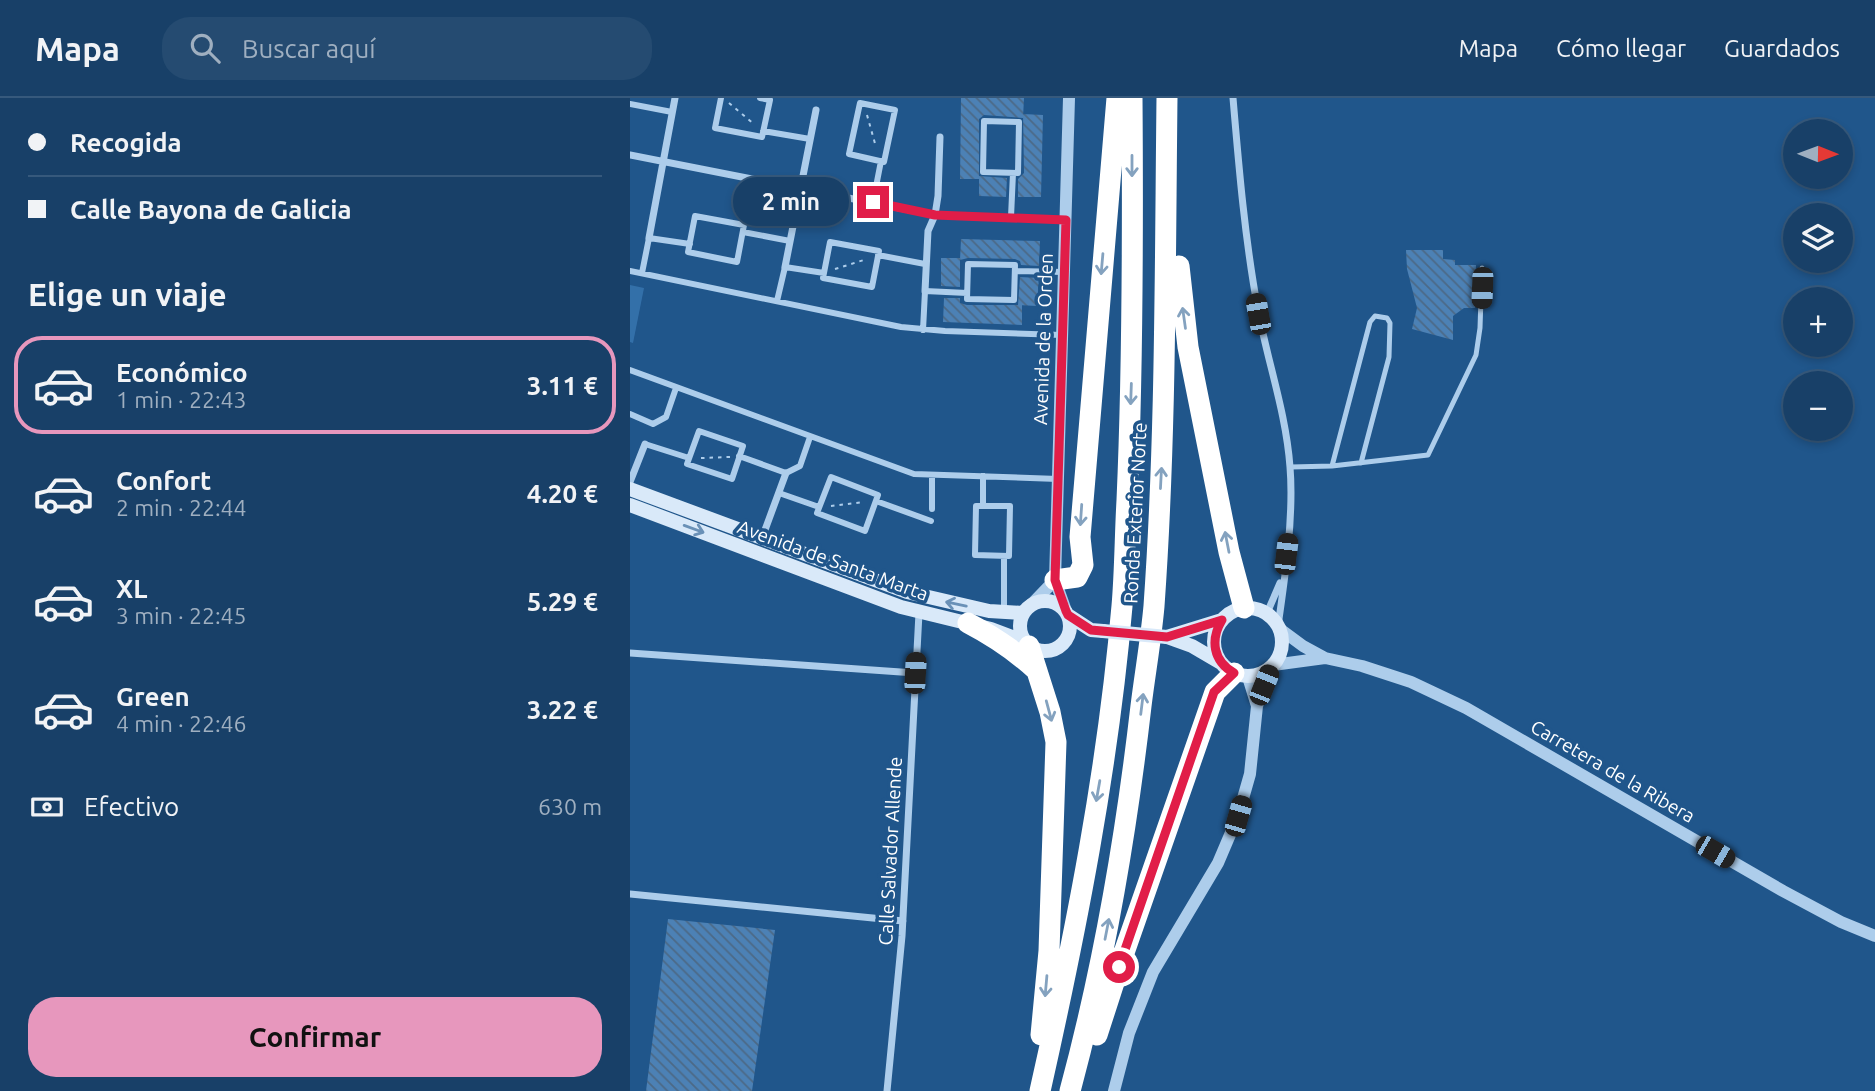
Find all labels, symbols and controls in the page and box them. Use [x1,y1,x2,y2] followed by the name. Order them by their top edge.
[162,17,652,80] search box
[186,29,224,67] icon: search
[35,30,120,67] text: Mapa
[242,34,376,63] text: Buscar aquí
[1458,35,1518,62] text: Mapa
[1556,35,1686,62] text: Cómo llegar
[1724,35,1840,62] text: Guardados
[1783,119,1853,189] north arrow
[1783,119,1853,441] map controls
[70,128,182,157] text: Recogida
[1125,154,1139,177] one-way arrow
[733,178,848,226] callout: 2 min
[857,186,889,218] route end
[762,189,820,214] text: 2 min
[70,195,352,224] text: Calle Bayona de Galicia
[1783,203,1853,273] button: layers
[1095,252,1108,274] one-way arrow
[1029,253,1057,425] street label: Avenida de la Orden
[1471,267,1494,309] car
[28,276,227,312] text: Elige un viaje
[1783,287,1853,357] button: +
[1245,291,1272,337] car
[1178,307,1191,330] one-way arrow
[32,354,95,417] icon: car
[116,358,248,387] text: Económico
[527,371,598,400] text: 3.11 €
[1783,371,1853,441] button: −
[1124,382,1137,405] one-way arrow
[116,387,247,412] text: 1 min · 22:43
[1119,422,1151,604] street label: Ronda Exterior Norte
[32,462,95,525] icon: car
[116,466,211,495] text: Confort
[1155,467,1168,490] one-way arrow
[527,479,598,508] text: 4.20 €
[116,495,247,520] text: 2 min · 22:44
[1074,503,1087,526] one-way arrow
[735,515,931,605] street label: Avenida de Santa Marta
[682,524,704,536] one-way arrow
[1219,531,1233,554] one-way arrow
[1274,532,1299,576] car
[32,570,95,633] icon: car
[116,574,147,603] text: XL
[527,587,598,616] text: 5.29 €
[945,596,968,610] one-way arrow
[116,603,247,628] text: 3 min · 22:45
[904,651,927,695] car
[1247,662,1282,708] car
[32,678,95,741] icon: car
[116,682,190,711] text: Green
[1135,693,1148,716] one-way arrow
[527,695,598,724] text: 3.22 €
[1043,699,1056,722] one-way arrow
[116,711,247,736] text: 4 min · 22:46
[1527,715,1699,827] street label: Carretera de la Ribera
[874,756,906,946] street label: Calle Salvador Allende
[1091,779,1104,802] one-way arrow
[28,788,66,826] icon: cash
[84,792,179,821] text: Efectivo
[1223,793,1254,839] car
[538,794,602,819] text: 630 m
[1692,832,1739,872] car
[1101,918,1114,941] one-way arrow
[1103,951,1135,983] route start
[1039,975,1052,997] one-way arrow
[28,997,602,1077] button: Confirmar

